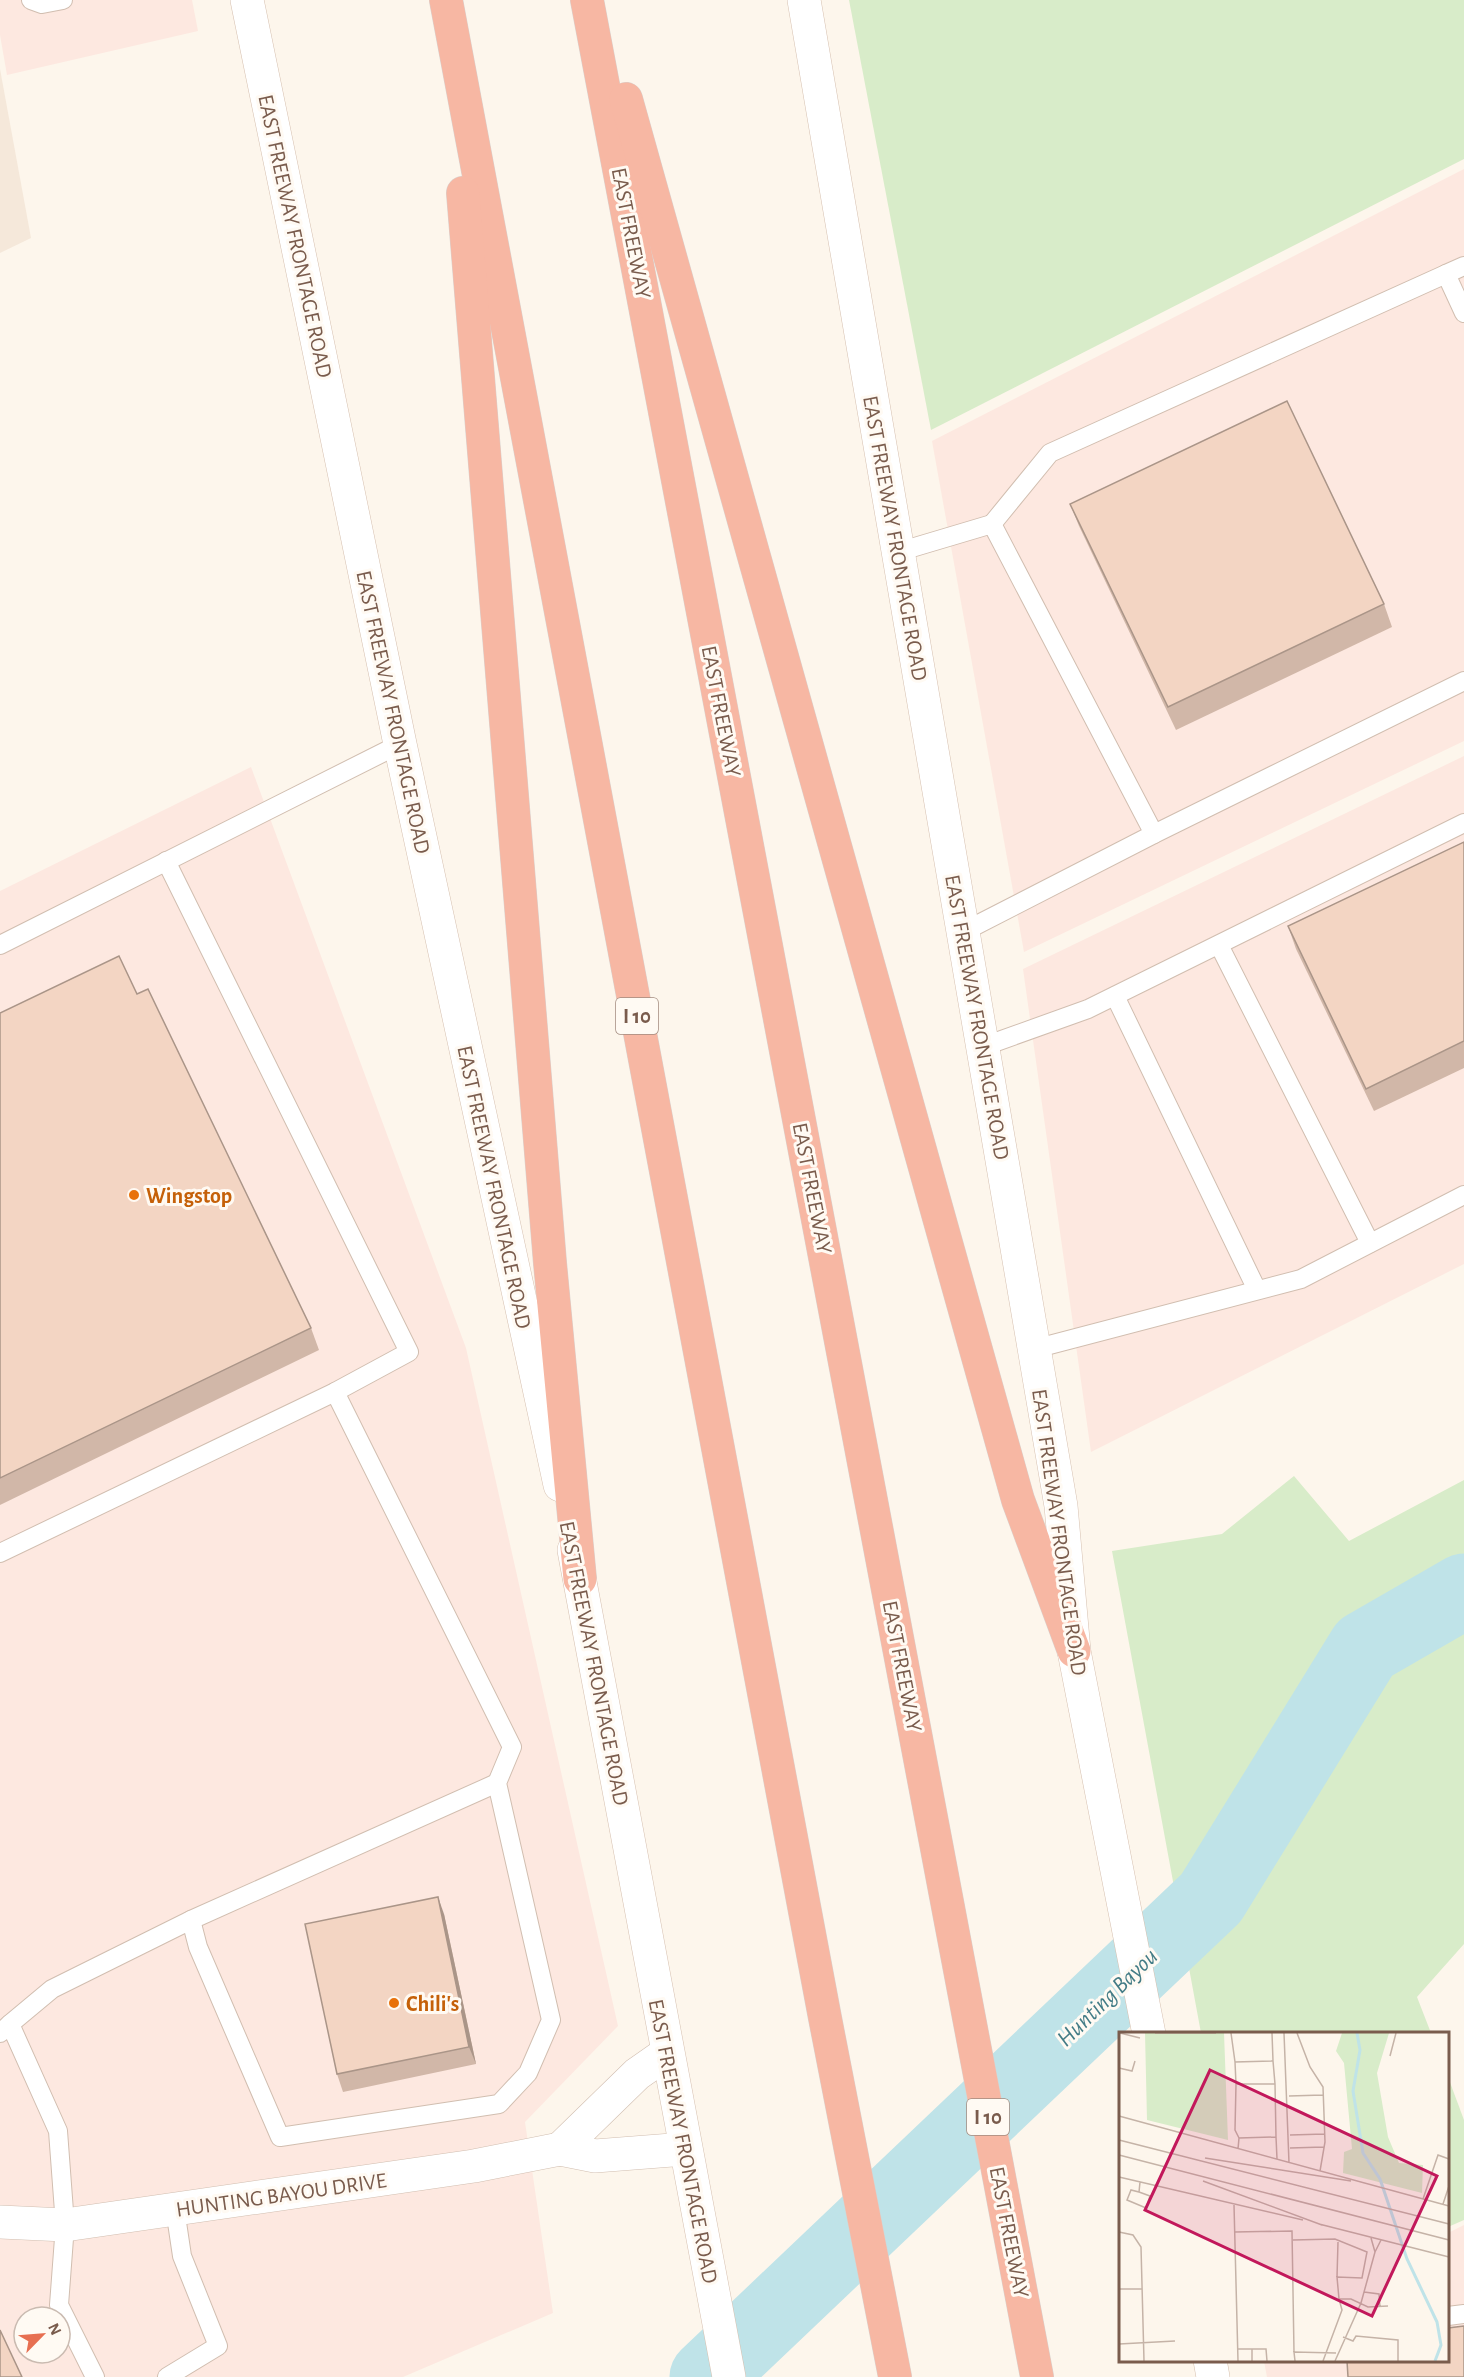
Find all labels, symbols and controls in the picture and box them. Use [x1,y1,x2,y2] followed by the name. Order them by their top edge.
[254,93,336,380] street label: EAST FREEWAY FRONTAGE ROAD
[608,166,655,301] street label: EAST FREEWAY
[859,394,931,682] street label: EAST FREEWAY FRONTAGE ROAD
[352,569,434,856] street label: EAST FREEWAY FRONTAGE ROAD
[698,644,745,779] street label: EAST FREEWAY
[941,873,1013,1161] street label: EAST FREEWAY FRONTAGE ROAD
[616,998,658,1034] road number: I 10
[453,1044,535,1331] street label: EAST FREEWAY FRONTAGE ROAD
[789,1121,836,1256] street label: EAST FREEWAY
[146,1185,232,1207] place label: Wingstop
[127,1188,141,1202] marker: Wingstop
[1028,1388,1090,1677] street label: EAST FREEWAY FRONTAGE ROAD
[556,1519,632,1807] street label: EAST FREEWAY FRONTAGE ROAD
[879,1599,926,1734] street label: EAST FREEWAY
[1053,1944,1163,2051] water label: Hunting Bayou
[406,1993,459,2015] place label: Chili's
[387,1996,401,2010] marker: Chili's
[645,1997,721,2285] street label: EAST FREEWAY FRONTAGE ROAD
[1119,2032,1449,2362] inset map
[967,2099,1009,2135] road number: I 10
[986,2165,1033,2300] street label: EAST FREEWAY
[174,2169,388,2221] street label: HUNTING BAYOU DRIVE
[12,2305,72,2365] north arrow
[45,2321,64,2338] text: N

